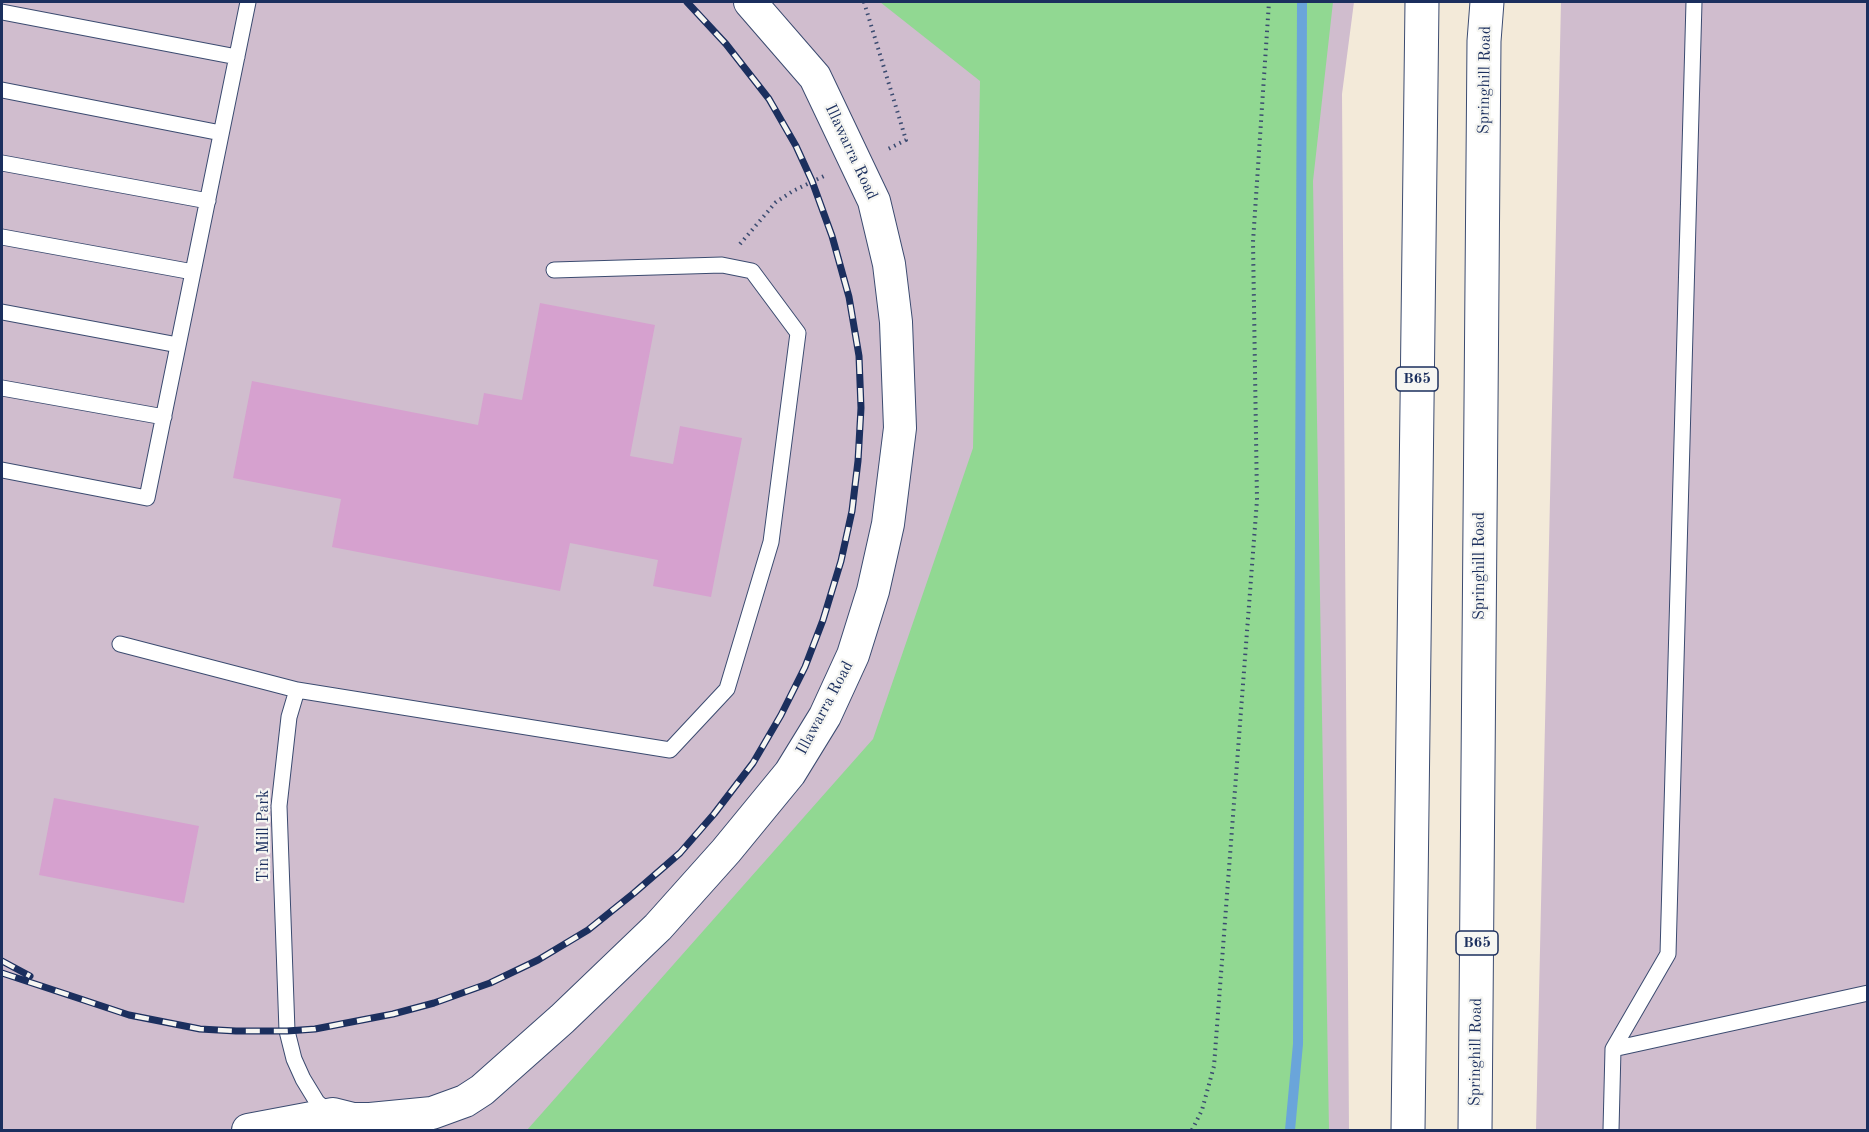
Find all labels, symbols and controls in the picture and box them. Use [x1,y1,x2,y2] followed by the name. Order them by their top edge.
[1474,26,1496,134] street label: Springhill Road
[820,101,882,203] street label: Illawarra Road
[1396,367,1438,391] road number: B65
[1470,512,1490,620] street label: Springhill Road
[792,658,858,758] street label: Illawarra Road
[254,790,274,882] street label: Tin Mill Park
[1456,931,1498,955] road number: B65
[1465,998,1487,1106] street label: Springhill Road

